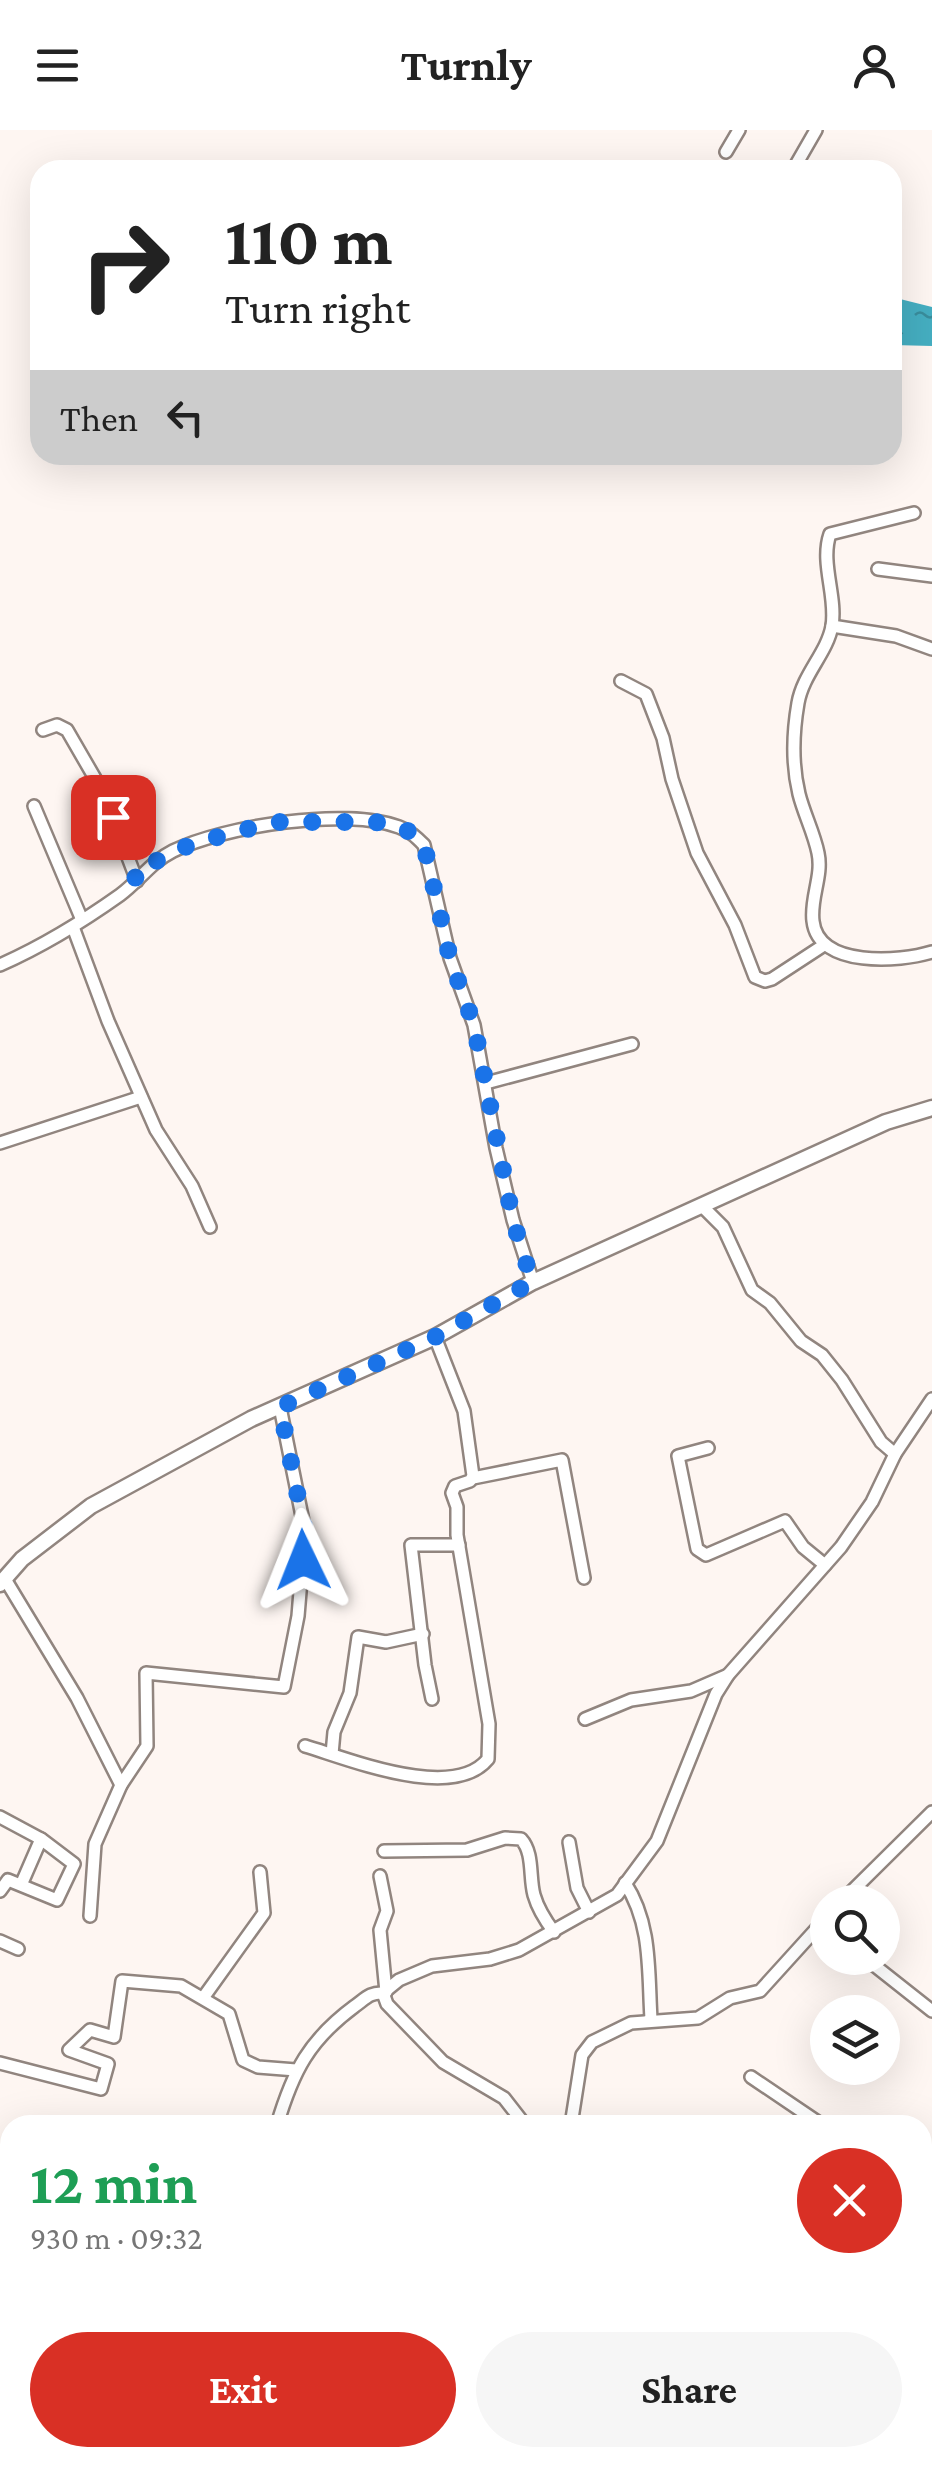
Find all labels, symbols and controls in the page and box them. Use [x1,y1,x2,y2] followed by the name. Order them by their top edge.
[30,38,85,93] icon: menu
[847,38,902,93] icon: person
[400,40,532,90] text: Turnly
[60,200,190,330] icon: right
[225,201,393,279] text: 110 m
[225,283,410,333] text: Turn right
[158,390,213,445] icon: left
[60,397,138,439] text: Then
[71,775,156,860] pin
[86,790,141,845] icon: arrive
[251,1508,355,1612] position arrow
[810,1885,900,2085] map controls
[810,1885,900,1975] button: search
[810,1995,900,2085] button: layers
[797,2148,902,2253] button: close
[30,2149,197,2216] text: 12 min
[30,2220,202,2256] text: 930 m · 09:32
[30,2332,456,2447] button: Exit
[476,2332,902,2447] button: Share

